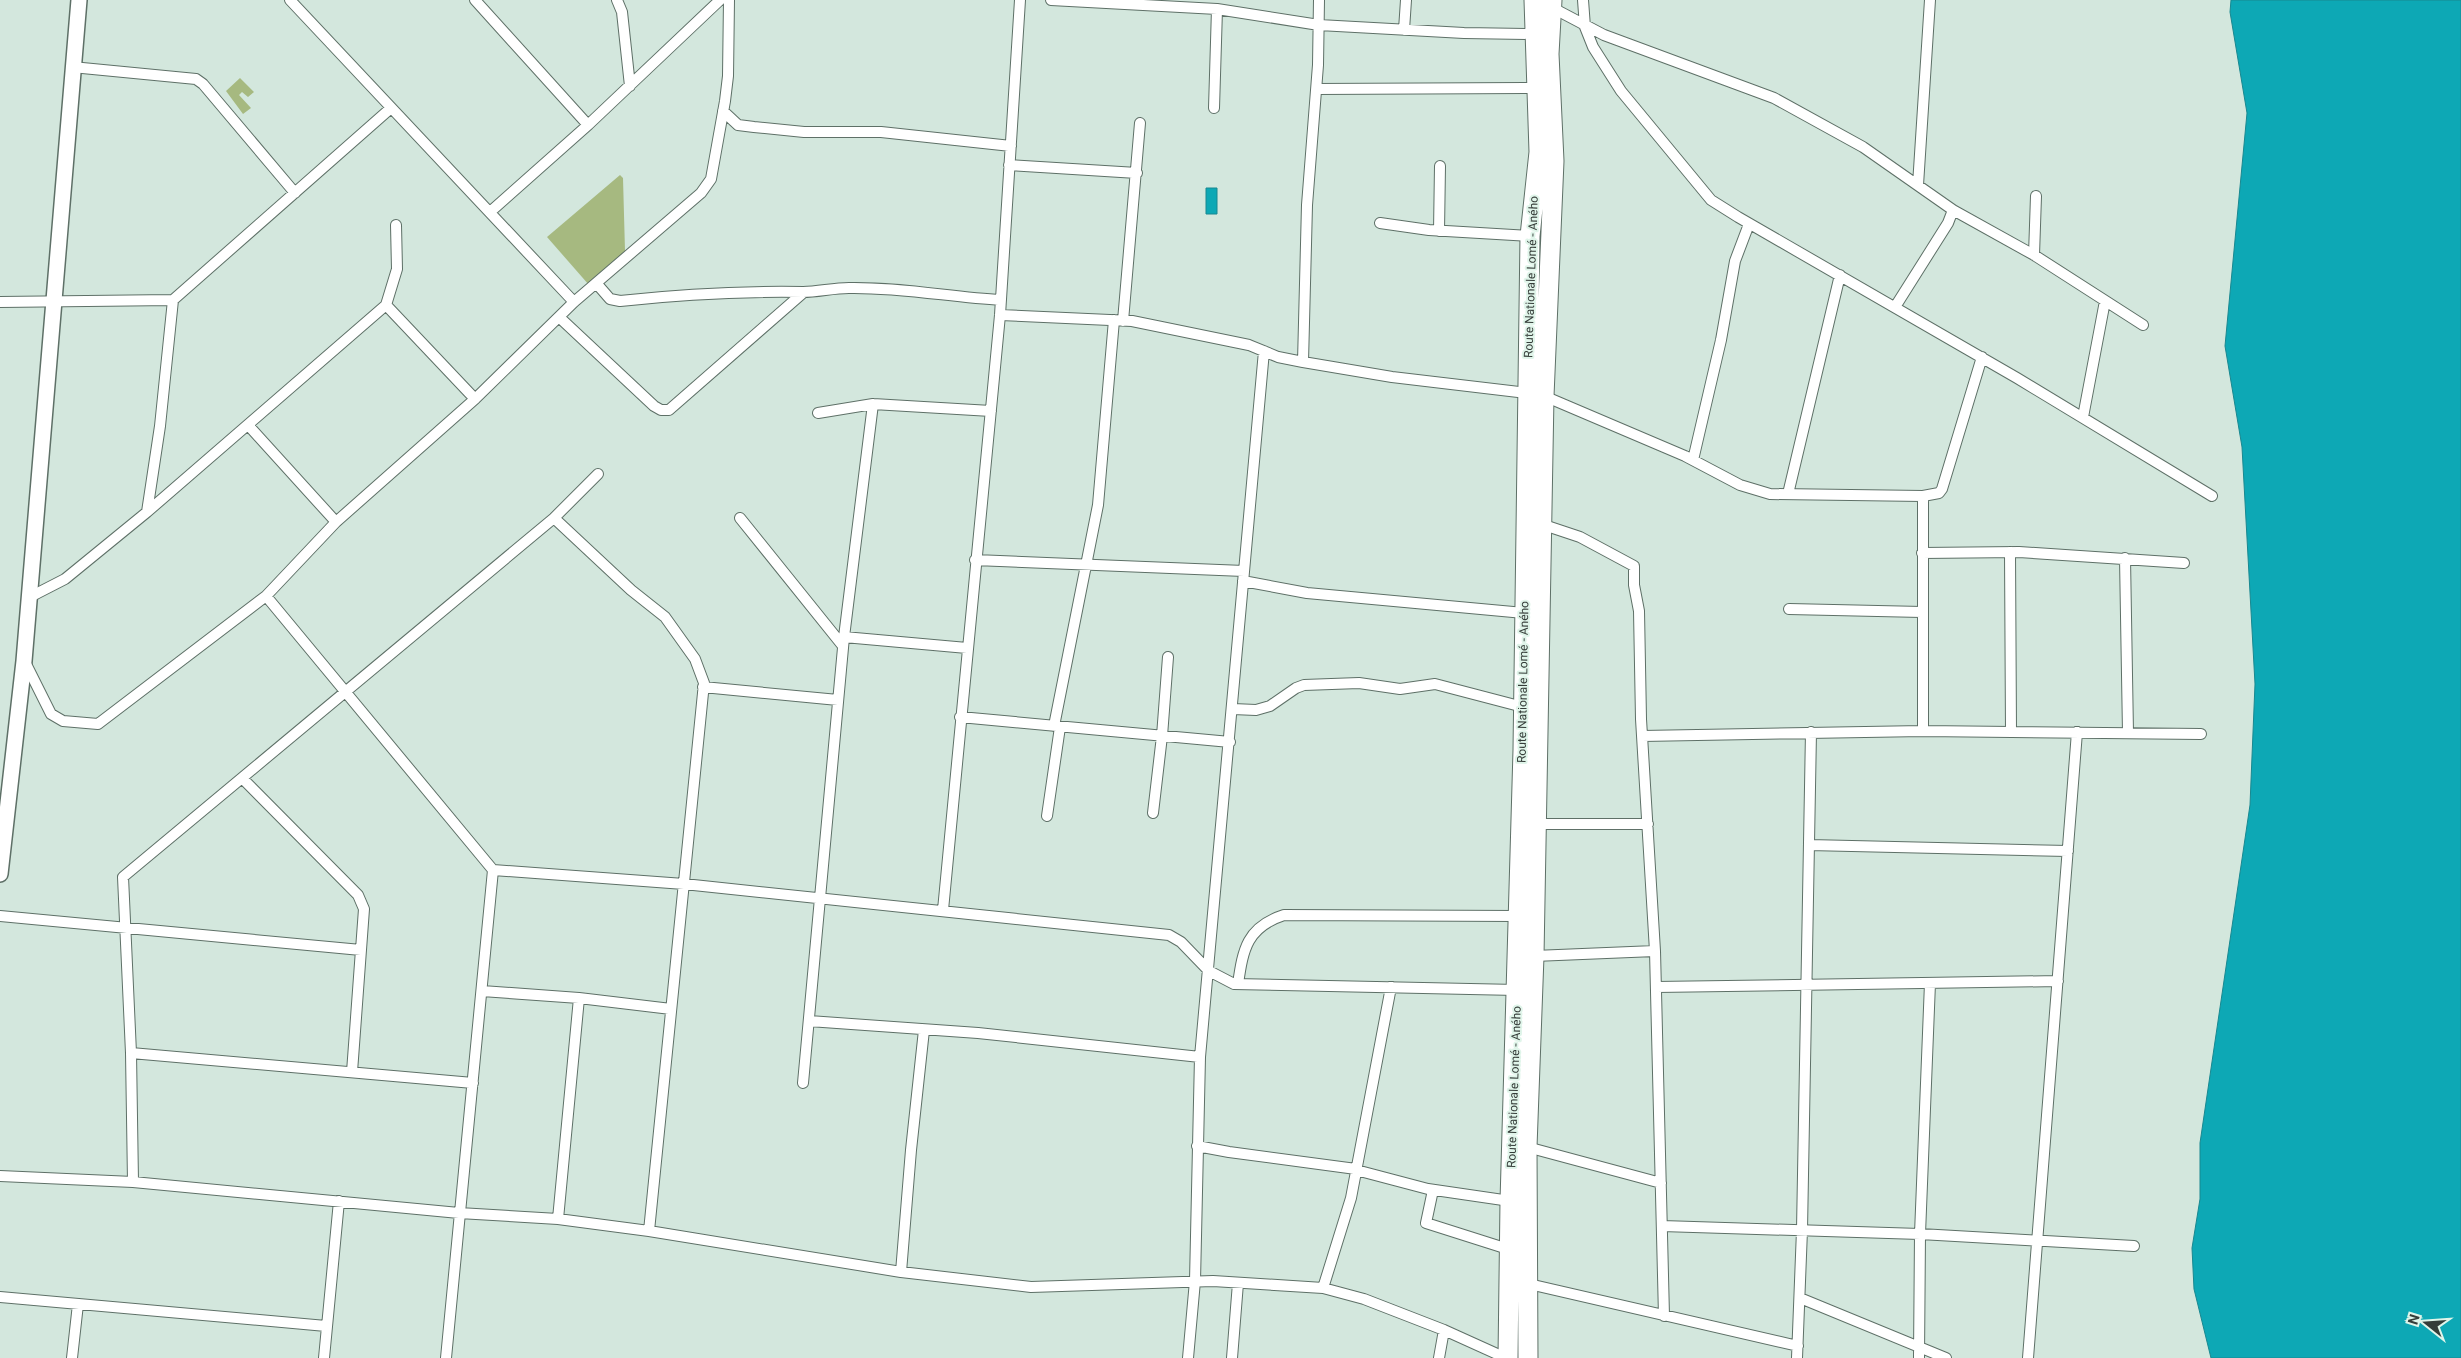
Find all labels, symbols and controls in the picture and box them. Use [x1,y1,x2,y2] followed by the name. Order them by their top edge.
[1521,196,1541,358] street label: Route Nationale Lomé - Aného
[1515,601,1531,763] street label: Route Nationale Lomé - Aného
[1504,1006,1524,1168] street label: Route Nationale Lomé - Aného
[2401,1298,2451,1348] north arrow
[2404,1312,2423,1326] text: N

